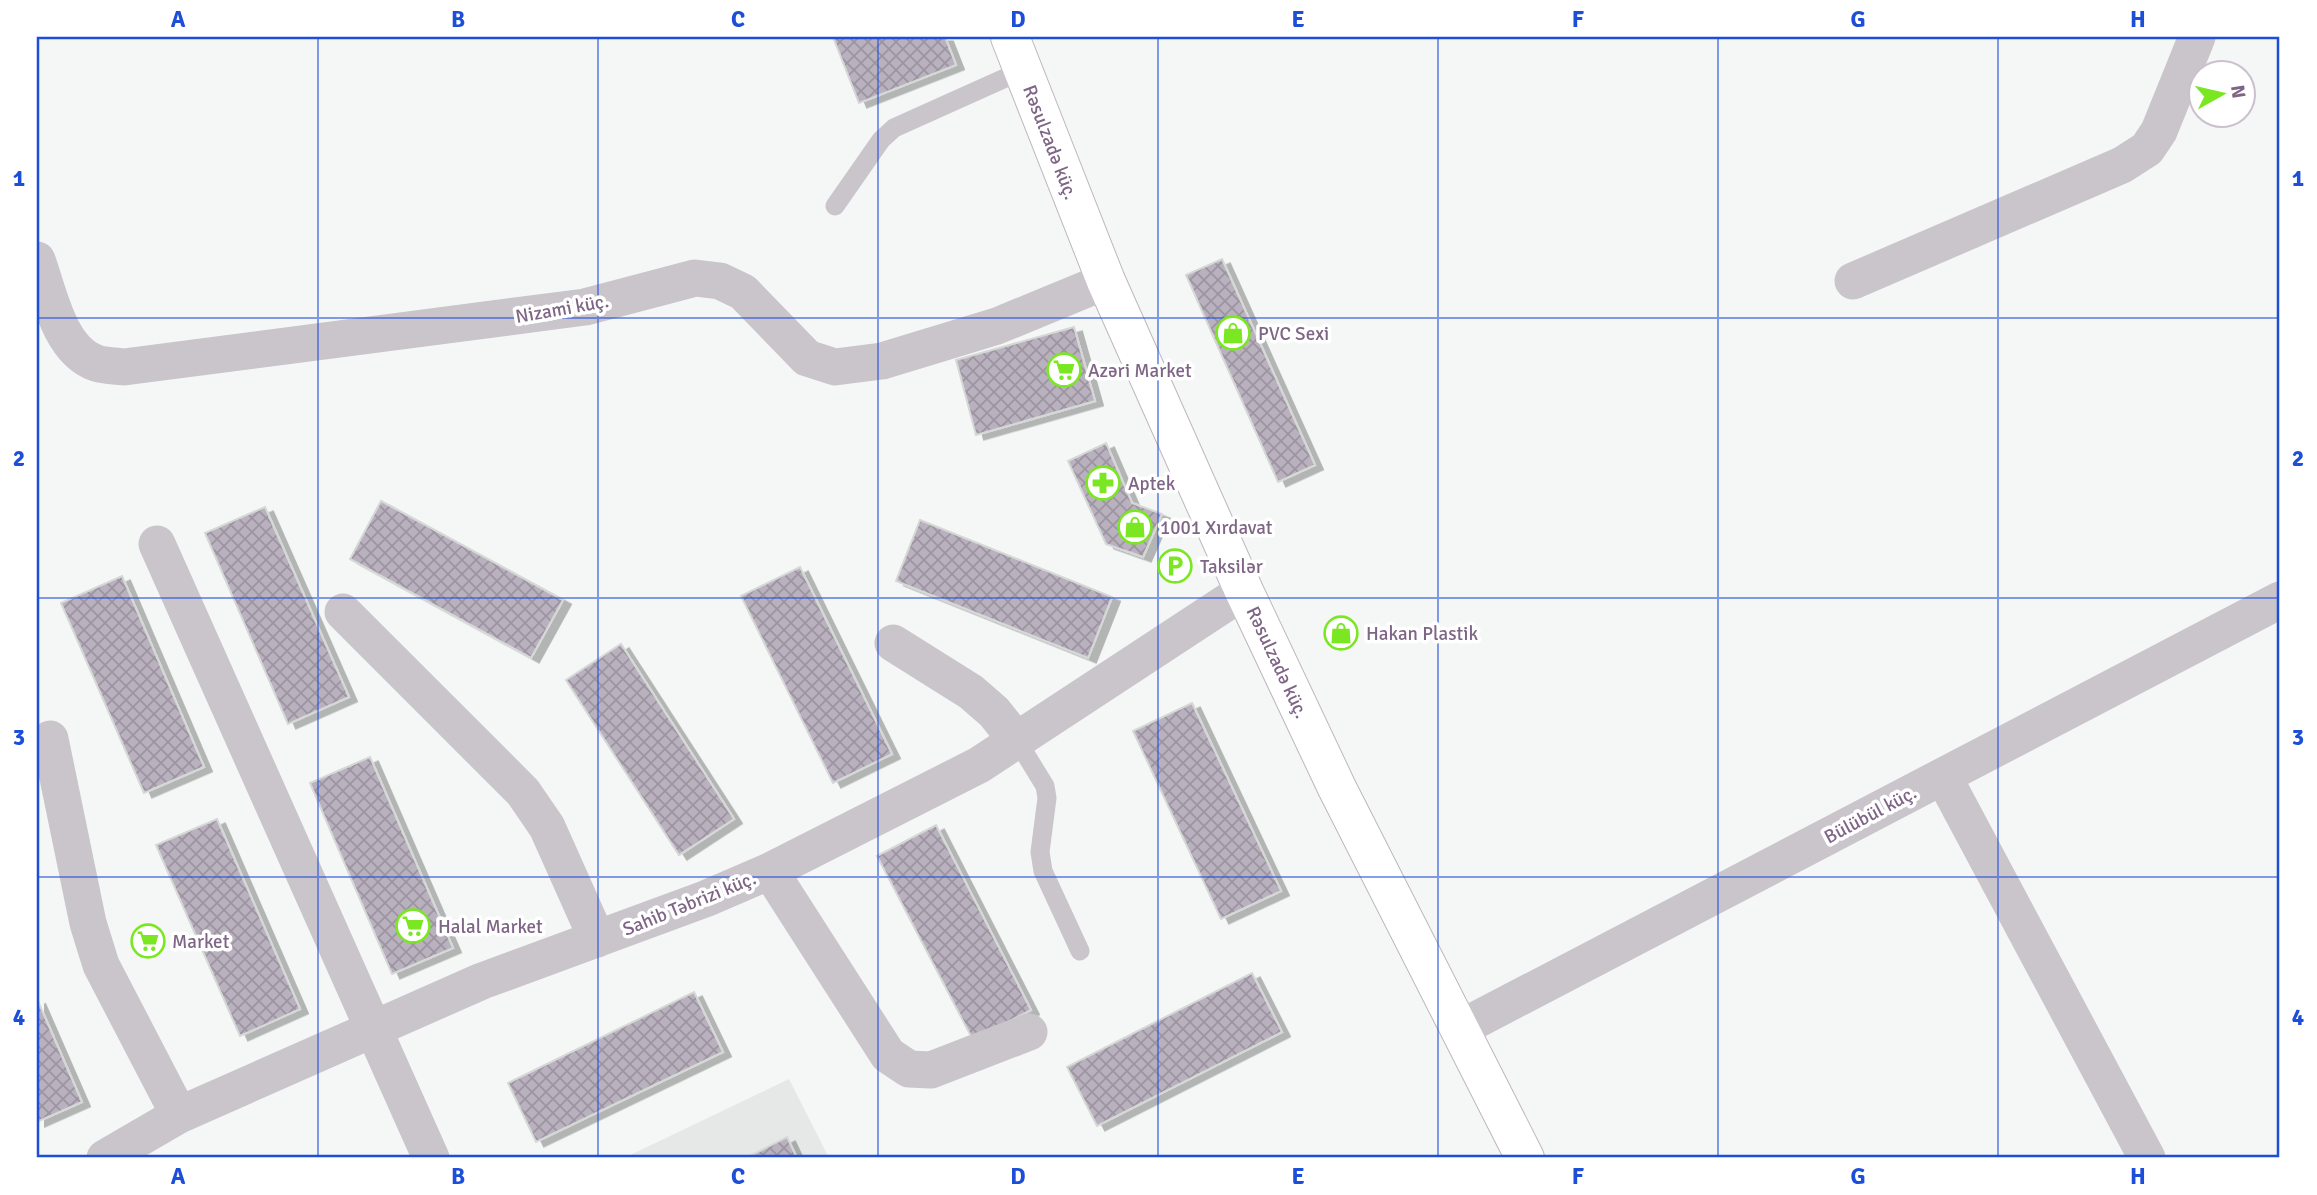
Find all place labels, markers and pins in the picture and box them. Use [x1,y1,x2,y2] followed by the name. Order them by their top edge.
[1214,314,1252,352] shop icon: PVC Sexi
[1258,322,1329,346] place label: PVC Sexi
[1045,351,1083,389] supermarket icon: Azəri Market
[1088,359,1192,383] place label: Azəri Market
[1084,464,1122,502] pharmacy icon: Aptek
[1128,472,1176,496] place label: Aptek
[1116,508,1154,546] shop icon: 1001 Xırdavat
[1160,516,1273,540] place label: 1001 Xırdavat
[1156,547,1194,585] parking icon: Taksilər
[1200,555,1263,579] place label: Taksilər
[1322,614,1360,652] shop icon: Hakan Plastik
[1366,622,1478,646] place label: Hakan Plastik
[394,907,432,945] supermarket icon: Halal Market
[438,915,543,939] place label: Halal Market
[129,922,167,960] supermarket icon: Market
[172,930,230,954] place label: Market

